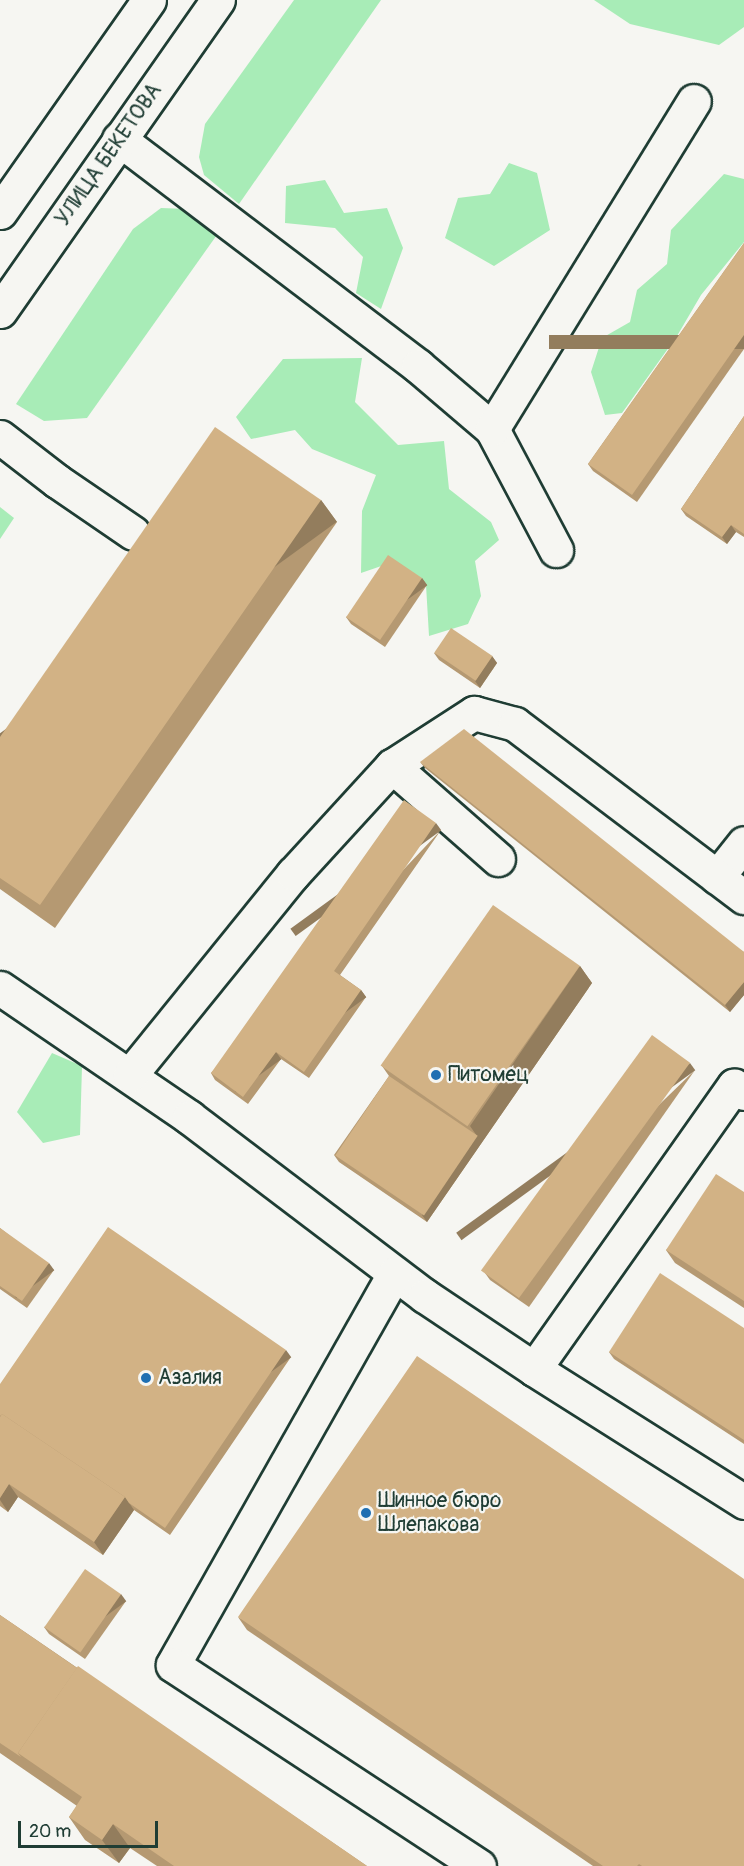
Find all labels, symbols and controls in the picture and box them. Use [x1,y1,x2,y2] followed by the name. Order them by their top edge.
[51,79,167,231] street label: УЛИЦА БЕКЕТОВА
[448,1062,529,1088] place label: Питомец
[429,1068,443,1082] marker: Питомец
[158,1365,222,1391] place label: Азалия
[139,1371,153,1385] marker: Азалия
[378,1488,501,1538] place label: Шинное бюро Шлепакова
[359,1506,373,1520] marker: Шинное бюро Шлепакова
[21,1809,160,1847] scale bar
[29,1820,71,1843] text: 20 m

